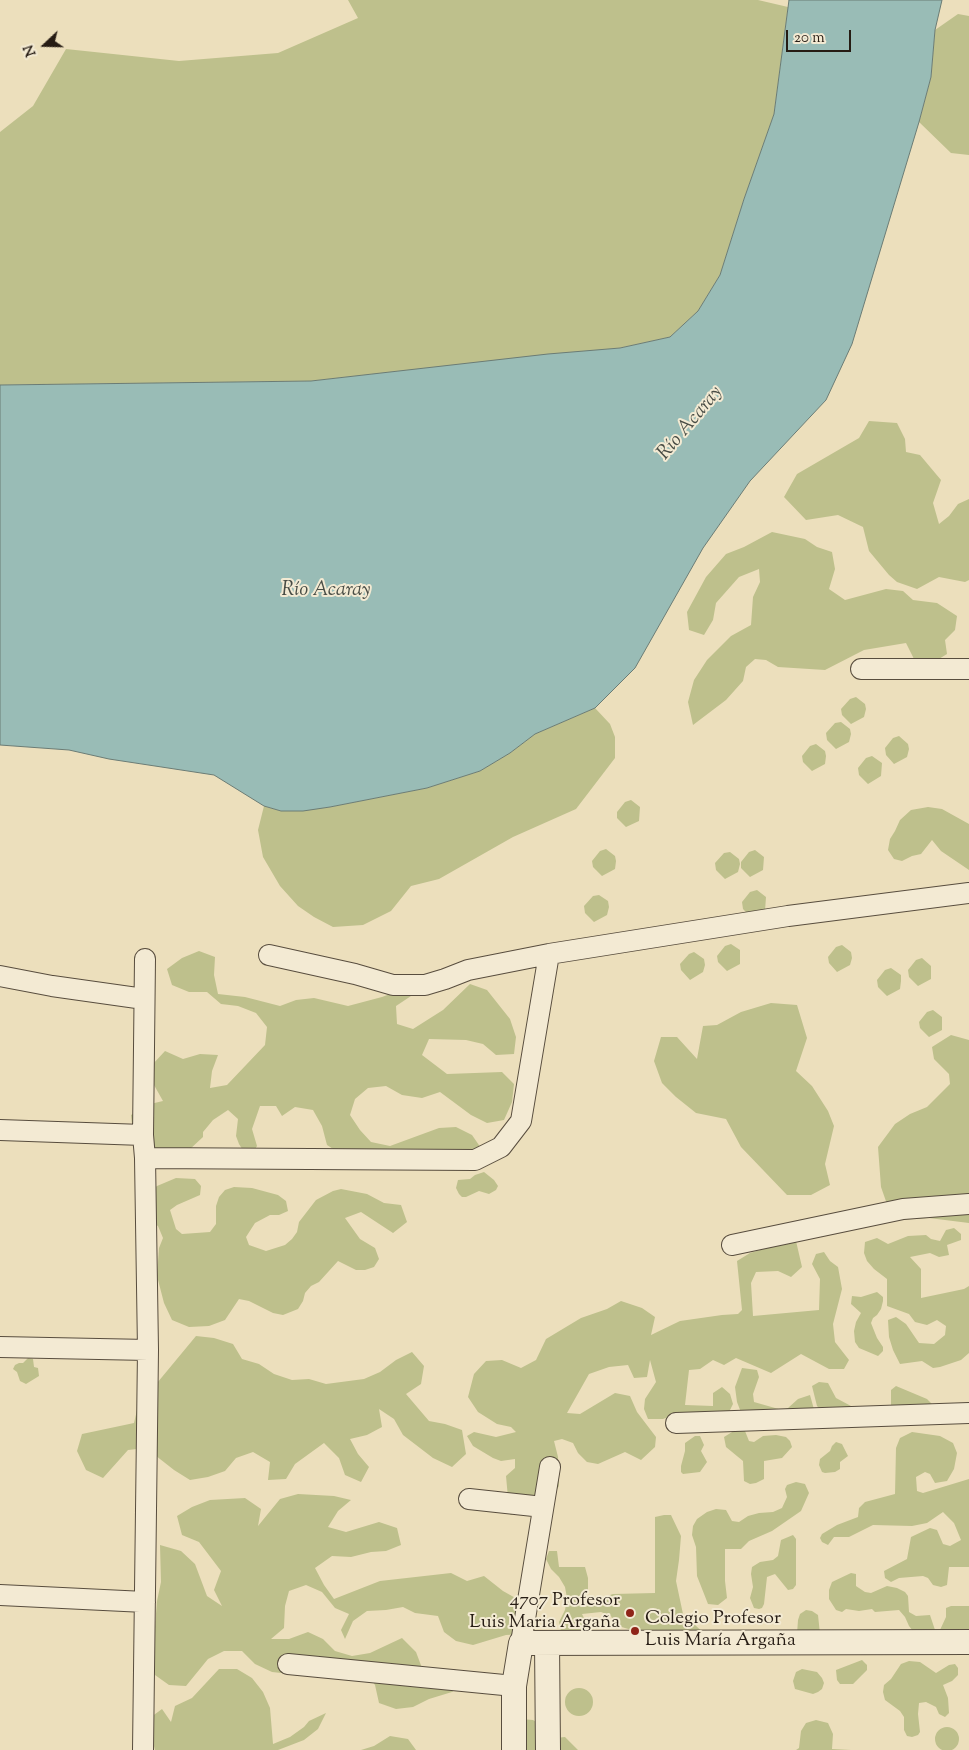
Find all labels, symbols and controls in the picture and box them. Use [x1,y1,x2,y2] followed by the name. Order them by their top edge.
[20,20,70,70] north arrow
[789,20,854,52] scale bar
[794,28,825,49] text: 20 m
[20,42,42,59] text: N
[653,382,729,466] water label: Río Acaray
[282,580,370,604] water label: Río Acaray
[469,1591,620,1635] place label: 4707 Profesor Luis Maria Argaña
[624,1607,636,1619] marker: 4707 Profesor Luis Maria Argaña
[645,1609,796,1653] place label: Colegio Profesor Luis María Argaña
[629,1625,641,1637] marker: Colegio Profesor Luis María Argaña

